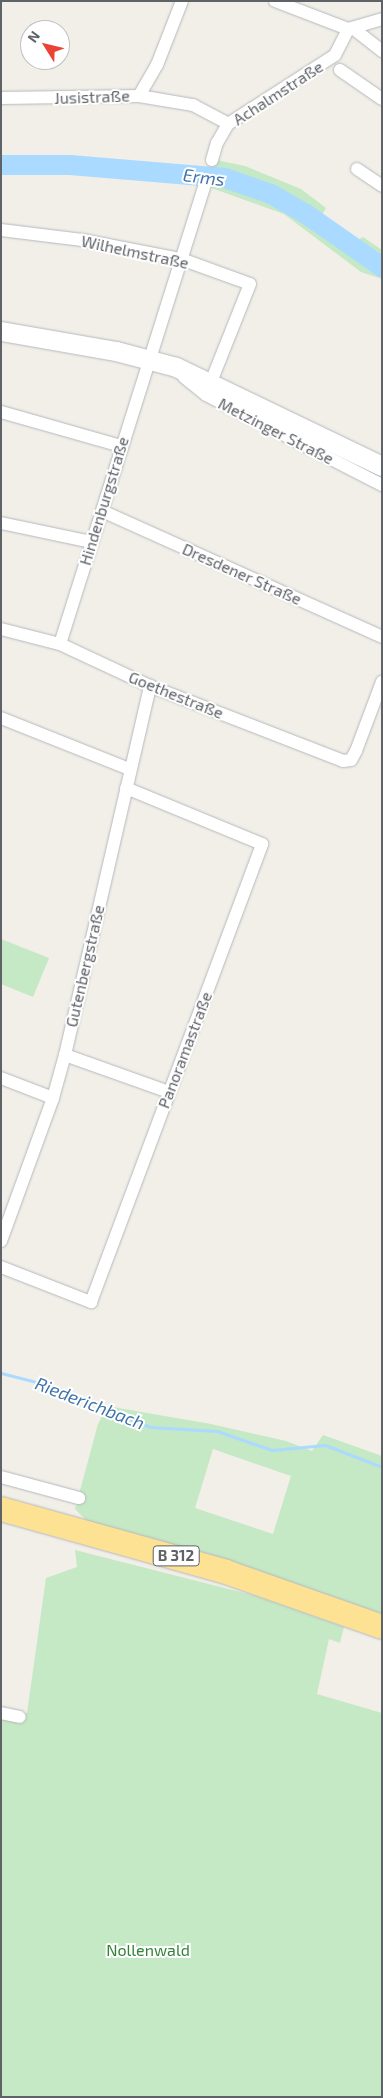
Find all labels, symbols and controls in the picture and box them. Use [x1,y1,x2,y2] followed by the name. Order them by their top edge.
[20,20,70,70] north arrow
[23,27,43,46] text: N
[229,57,327,129] street label: Achalmstraße
[54,86,130,108] street label: Jusistraße
[182,164,226,190] water label: Erms
[80,231,190,273] street label: Wilhelmstraße
[215,394,337,468] street label: Metzinger Straße
[75,434,133,568] street label: Hindenburgstraße
[179,539,305,609] street label: Dresdener Straße
[126,667,226,723] street label: Goethestraße
[62,903,108,1029] street label: Gutenbergstraße
[154,989,216,1111] street label: Panoramastraße
[32,1372,148,1434] water label: Riederichbach
[152,1544,200,1568] road number: B 312
[106,1940,190,1960] park label: Nollenwald

